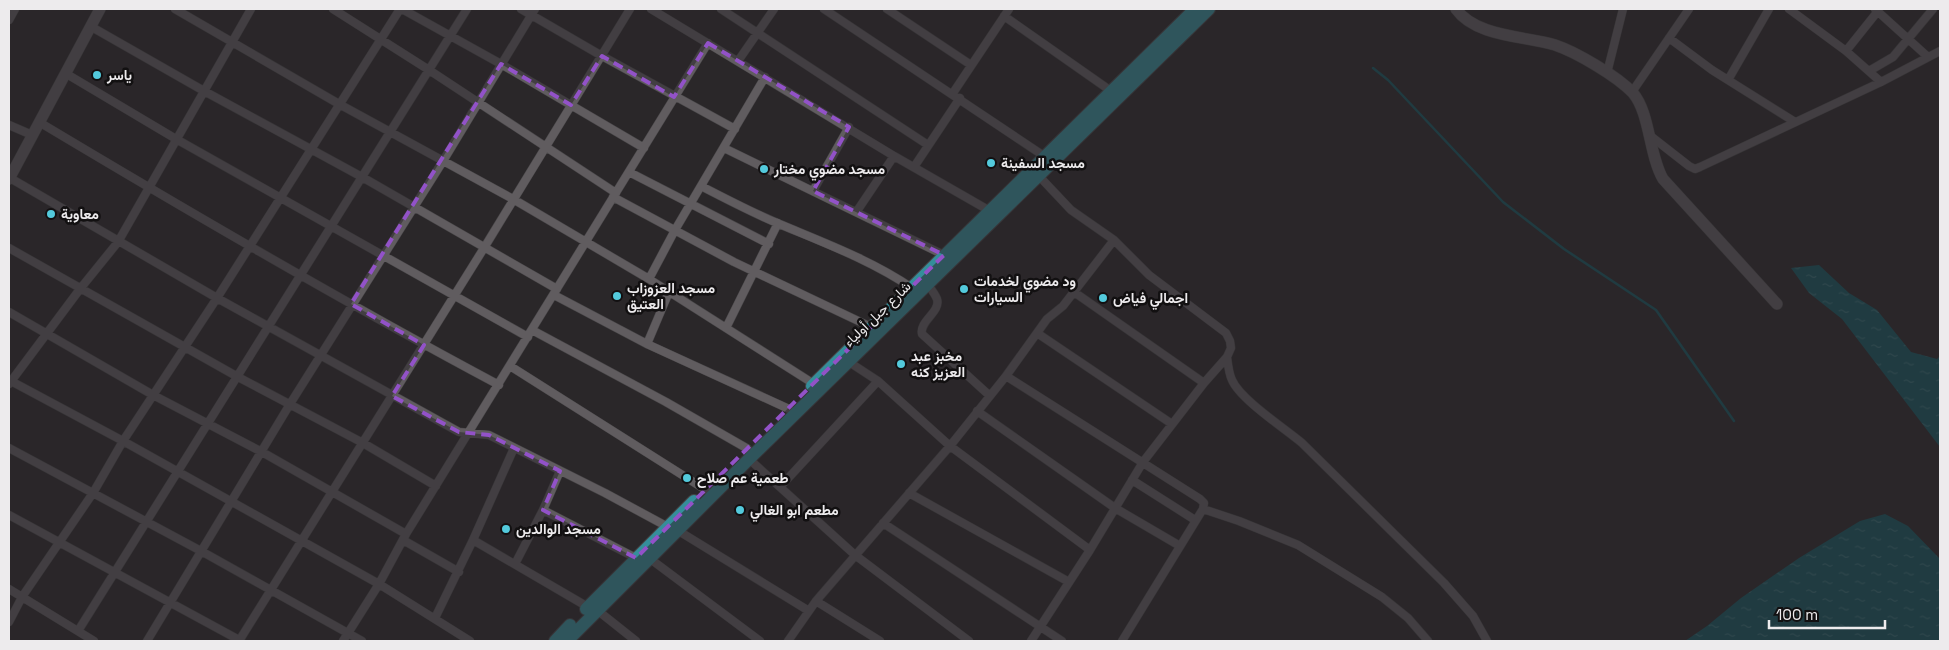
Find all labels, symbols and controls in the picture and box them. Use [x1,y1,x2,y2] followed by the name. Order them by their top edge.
[106,66,132,84] place label: ياسر
[91,69,103,81] marker: ياسر
[1001,154,1085,172] place label: مسجد السفينة
[985,157,997,169] marker: مسجد السفينة
[773,160,886,181] place label: مسجد مضوي مختار
[758,163,770,175] marker: مسجد مضوي مختار
[61,205,99,223] place label: معاوية
[45,208,57,220] marker: معاوية
[974,272,1076,306] place label: ود مضوي لخدمات السيارات
[839,277,916,352] street label: شارع جبل أولياء
[627,279,715,313] place label: مسجد العزوزاب العتيق
[958,283,970,295] marker: ود مضوي لخدمات السيارات
[1113,289,1188,310] place label: اجمالي فياض
[611,290,623,302] marker: مسجد العزوزاب العتيق
[1097,292,1109,304] marker: اجمالي فياض
[911,347,965,381] place label: مخبز عبد العزيز كنه
[895,358,907,370] marker: مخبز عبد العزيز كنه
[697,469,788,488] place label: طعمية عم صلاح
[681,472,693,484] marker: طعمية عم صلاح
[750,501,839,522] place label: مطعم ابو الغالي
[734,504,746,516] marker: مطعم ابو الغالي
[516,520,601,538] place label: مسجد الوالدين
[500,523,512,535] marker: مسجد الوالدين
[1769,598,1885,630] scale bar
[1776,605,1818,624] text: 100 m

